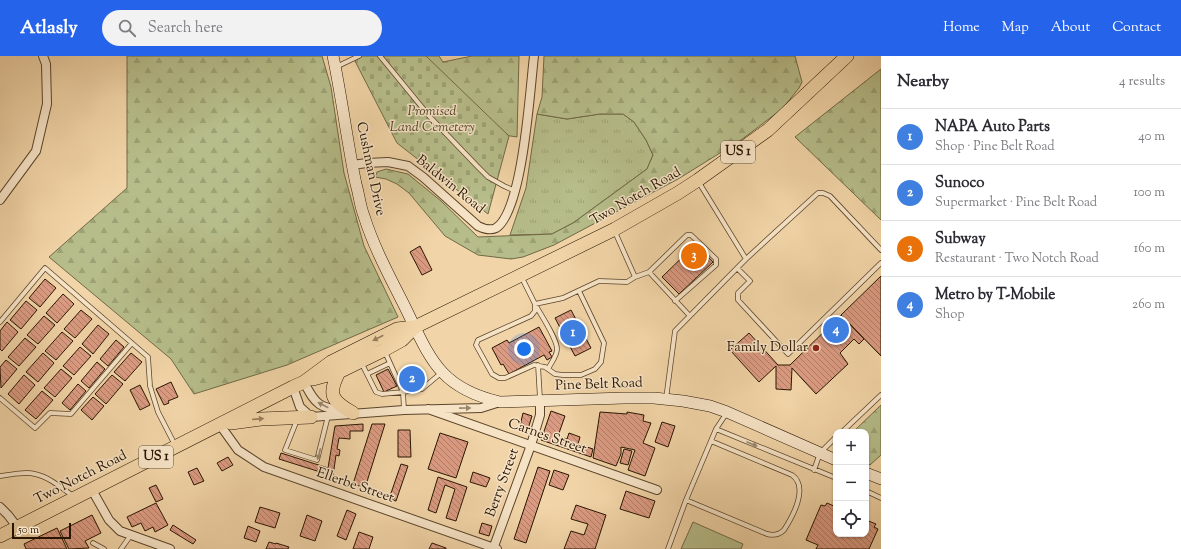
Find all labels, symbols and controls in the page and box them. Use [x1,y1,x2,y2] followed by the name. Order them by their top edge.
[102,10,382,46] search box
[20,15,78,42] text: Atlasly
[116,17,138,39] icon: search
[148,18,223,39] text: Search here
[943,18,980,38] text: Home
[1002,18,1029,38] text: Map
[1051,18,1090,38] text: About
[1112,18,1161,38] text: Contact
[897,70,949,94] text: Nearby
[1119,73,1165,91] text: 4 results
[389,102,475,138] park label: Promised Land Cemetery
[935,117,1050,138] text: NAPA Auto Parts
[350,120,390,218] street label: Cushman Drive
[908,128,912,146] text: 1
[1138,128,1165,146] text: 40 m
[935,138,1055,156] text: Shop · Pine Belt Road
[721,141,755,163] road number: US 1
[411,151,489,219] street label: Baldwin Road
[587,163,685,231] street label: Two Notch Road
[935,173,985,194] text: Sunoco
[907,184,913,202] text: 2
[1133,184,1165,202] text: 100 m
[935,194,1097,212] text: Supermarket · Pine Belt Road
[935,229,986,250] text: Subway
[907,240,913,258] text: 3
[1134,240,1165,258] text: 160 m
[681,241,707,271] pin: 3
[935,250,1099,268] text: Restaurant · Two Notch Road
[935,285,1055,306] text: Metro by T-Mobile
[907,296,913,314] text: 4
[1132,296,1165,314] text: 260 m
[935,306,964,324] text: Shop
[823,315,849,345] pin: 4
[560,318,586,348] pin: 1
[372,335,384,341] one-way arrow
[727,338,809,358] place label: Family Dollar
[514,339,534,359] your location
[811,343,821,353] marker: Family Dollar
[399,364,425,394] pin: 2
[555,373,643,397] street label: Pine Belt Road
[317,402,329,408] one-way arrow
[459,405,472,411] one-way arrow
[505,414,589,460] street label: Carnes Street
[252,416,264,423] one-way arrow
[833,429,869,537] map controls
[833,429,869,465] button: +
[747,441,758,447] one-way arrow
[31,446,131,510] street label: Two Notch Road
[139,446,173,468] road number: US 1
[481,446,525,520] street label: Berry Street
[316,448,322,460] one-way arrow
[313,463,397,509] street label: Ellerbe Street
[833,465,869,501] button: −
[833,501,869,537] button: locate
[12,521,71,540] scale bar
[18,522,39,538] text: 50 m

